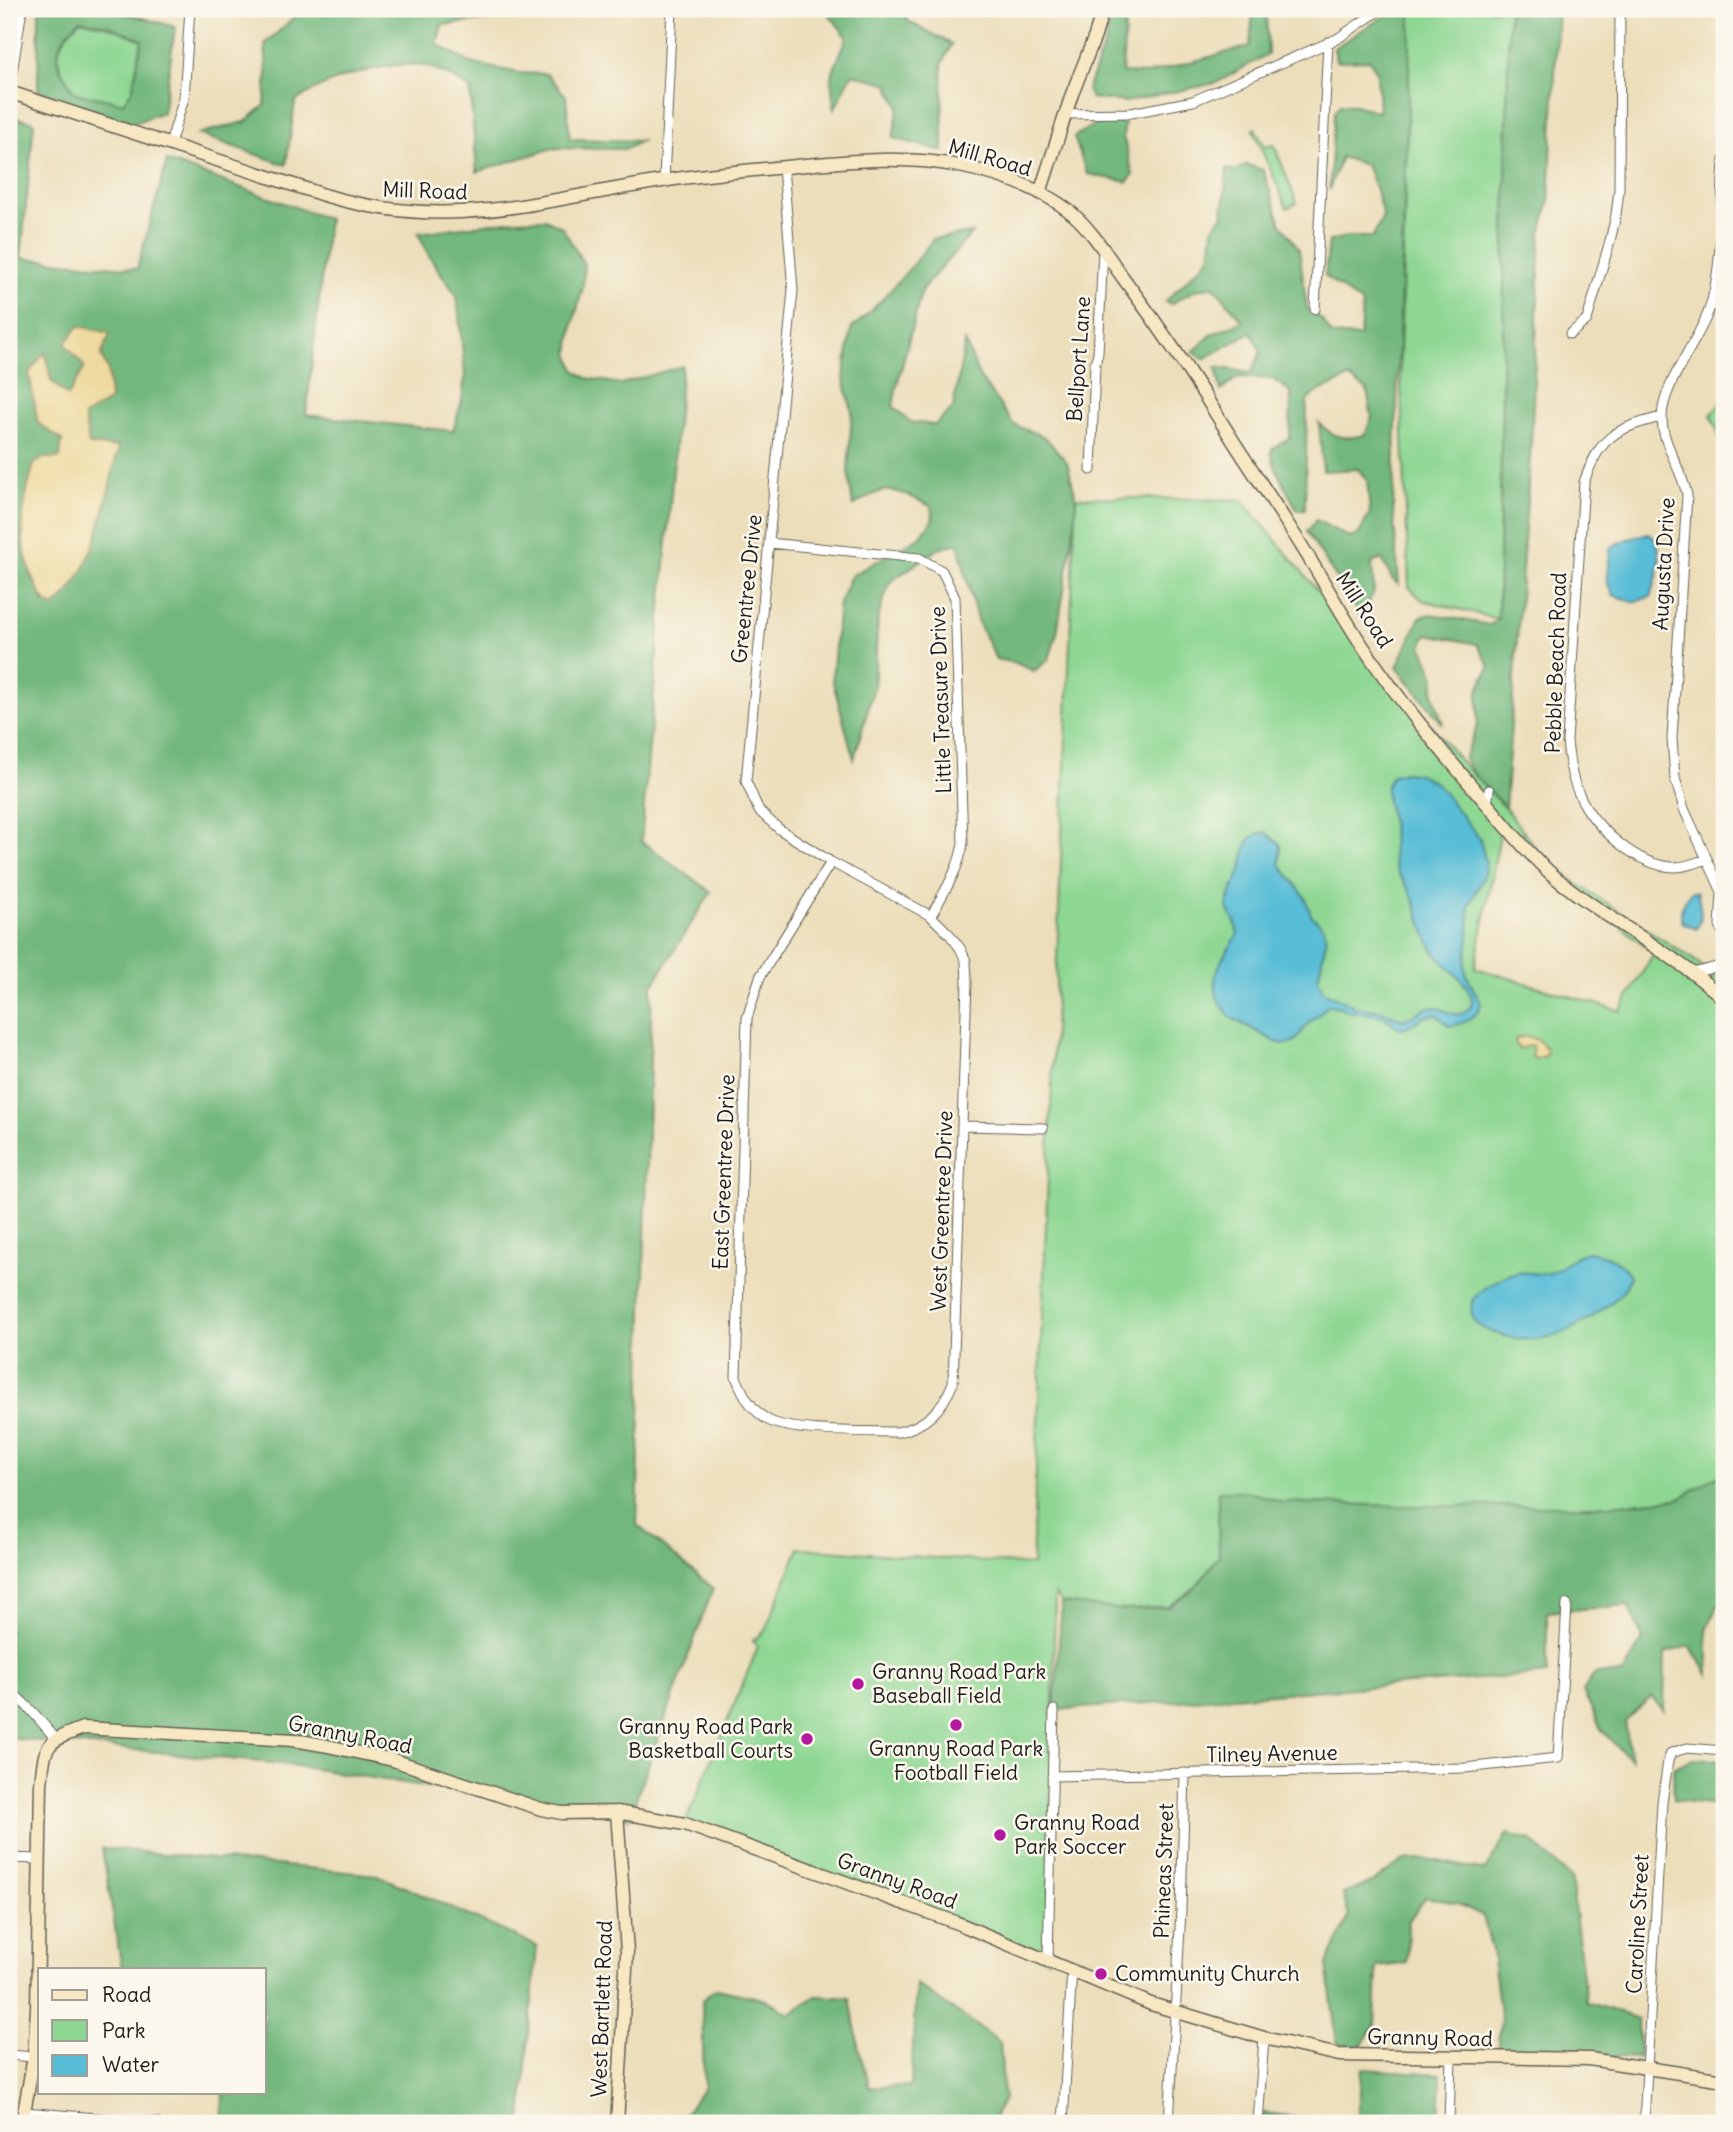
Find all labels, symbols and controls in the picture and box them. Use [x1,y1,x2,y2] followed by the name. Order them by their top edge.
[945,133,1035,182] street label: Mill Road
[382,176,468,205] street label: Mill Road
[1061,295,1096,423] street label: Bellport Lane
[1647,497,1680,631] street label: Augusta Drive
[725,513,768,665] street label: Greentree Drive
[1330,567,1399,653] street label: Mill Road
[1539,572,1572,754] street label: Pebble Beach Road
[924,606,957,794] street label: Little Treasure Drive
[707,1074,740,1270] street label: East Greentree Drive
[924,1110,959,1312] street label: West Greentree Drive
[872,1658,1046,1709] place label: Granny Road Park Baseball Field
[850,1676,866,1692] marker: Granny Road Park Baseball Field
[286,1709,414,1760] street label: Granny Road
[619,1713,793,1764] place label: Granny Road Park Basketball Courts
[948,1717,964,1733] marker: Granny Road Park Football Field
[799,1731,815,1747] marker: Granny Road Park Basketball Courts
[869,1735,1043,1786] place label: Granny Road Park Football Field
[1206,1739,1338,1768] street label: Tilney Avenue
[1148,1803,1179,1939] street label: Phineas Street
[1014,1809,1140,1860] place label: Granny Road Park Soccer
[992,1827,1008,1843] marker: Granny Road Park Soccer
[833,1846,961,1915] street label: Granny Road
[1620,1853,1655,1994] street label: Caroline Street
[585,1920,618,2098] street label: West Bartlett Road
[1115,1960,1300,1987] place label: Community Church
[1093,1966,1109,1982] marker: Community Church
[38,1968,266,2094] legend
[102,1981,151,2008] text: Road
[102,2017,145,2044] text: Park
[1367,2023,1493,2052] street label: Granny Road
[102,2051,160,2078] text: Water

